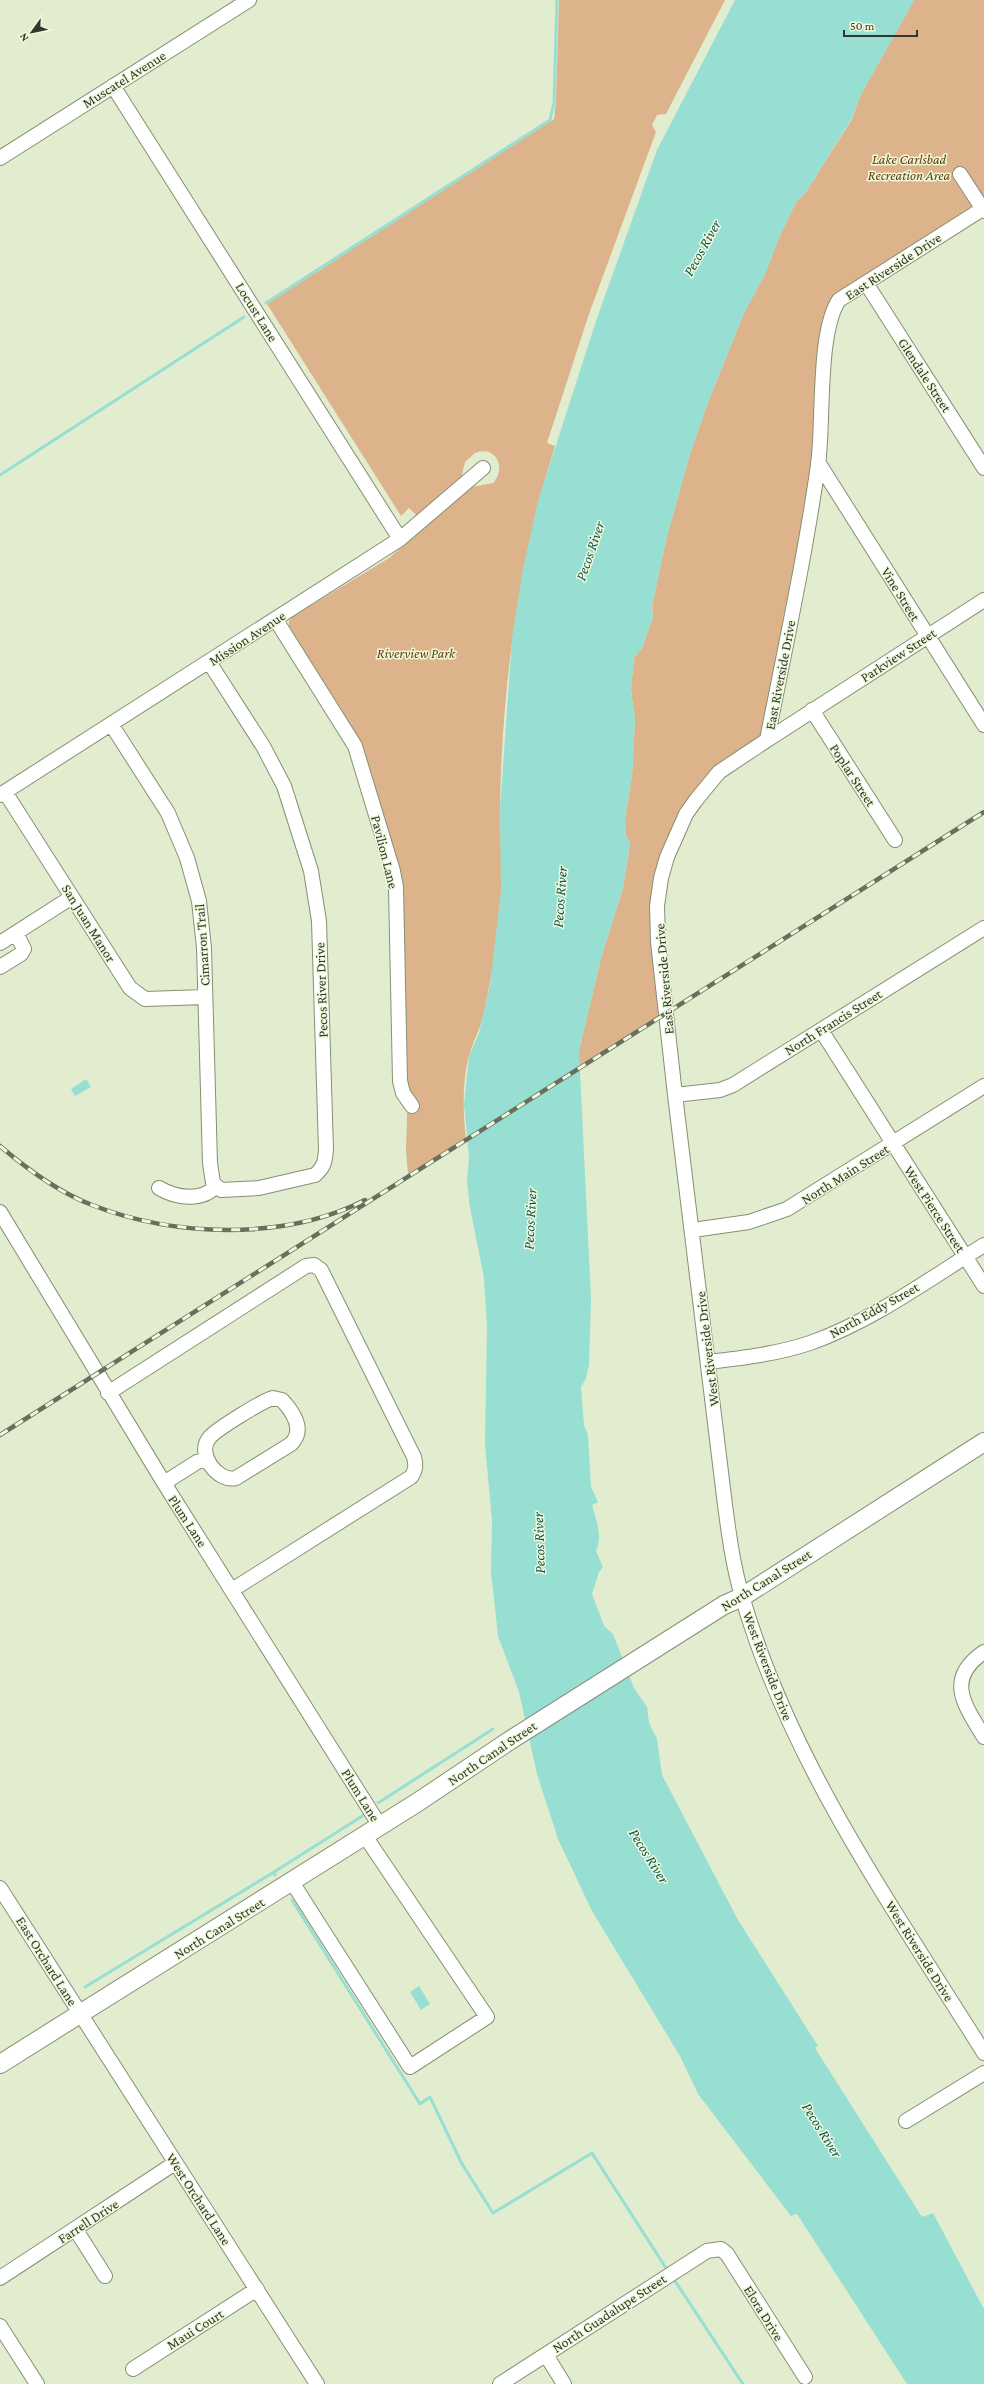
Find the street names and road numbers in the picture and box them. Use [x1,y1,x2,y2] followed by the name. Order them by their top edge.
[79,47,169,111] street label: Muscatel Avenue
[842,229,944,303] street label: East Riverside Drive
[232,279,282,345] street label: Locust Lane
[895,335,955,415] street label: Glendale Street
[878,564,924,624] street label: Vine Street
[206,607,288,669] street label: Mission Avenue
[762,619,798,731] street label: East Riverside Drive
[857,624,939,685] street label: Parkview Street
[827,741,879,810] street label: Poplar Street
[368,814,402,890] street label: Pavilion Lane
[59,881,119,965] street label: San Juan Manor
[191,903,213,987] street label: Cimarron Trail
[651,923,677,1035] street label: East Riverside Drive
[311,942,331,1038] street label: Pecos River Drive
[781,985,885,1058] street label: North Francis Street
[798,1140,892,1207] street label: North Main Street
[901,1163,969,1256] street label: West Pierce Street
[826,1279,922,1341] street label: North Eddy Street
[692,1291,722,1407] street label: West Riverside Drive
[165,1492,211,1550] street label: Plum Lane
[718,1546,814,1614] street label: North Canal Street
[740,1609,796,1723] street label: West Riverside Drive
[445,1717,540,1789] street label: North Canal Street
[339,1766,383,1824] street label: Plum Lane
[171,1894,267,1962] street label: North Canal Street
[883,1898,957,2004] street label: West Riverside Drive
[13,1913,81,2009] street label: East Orchard Lane
[163,2150,235,2248] street label: West Orchard Lane
[55,2195,121,2247] street label: Farrell Drive
[549,2270,669,2356] street label: North Guadalupe Street
[741,2282,787,2344] street label: Elora Drive
[164,2305,227,2353] street label: Maui Court

